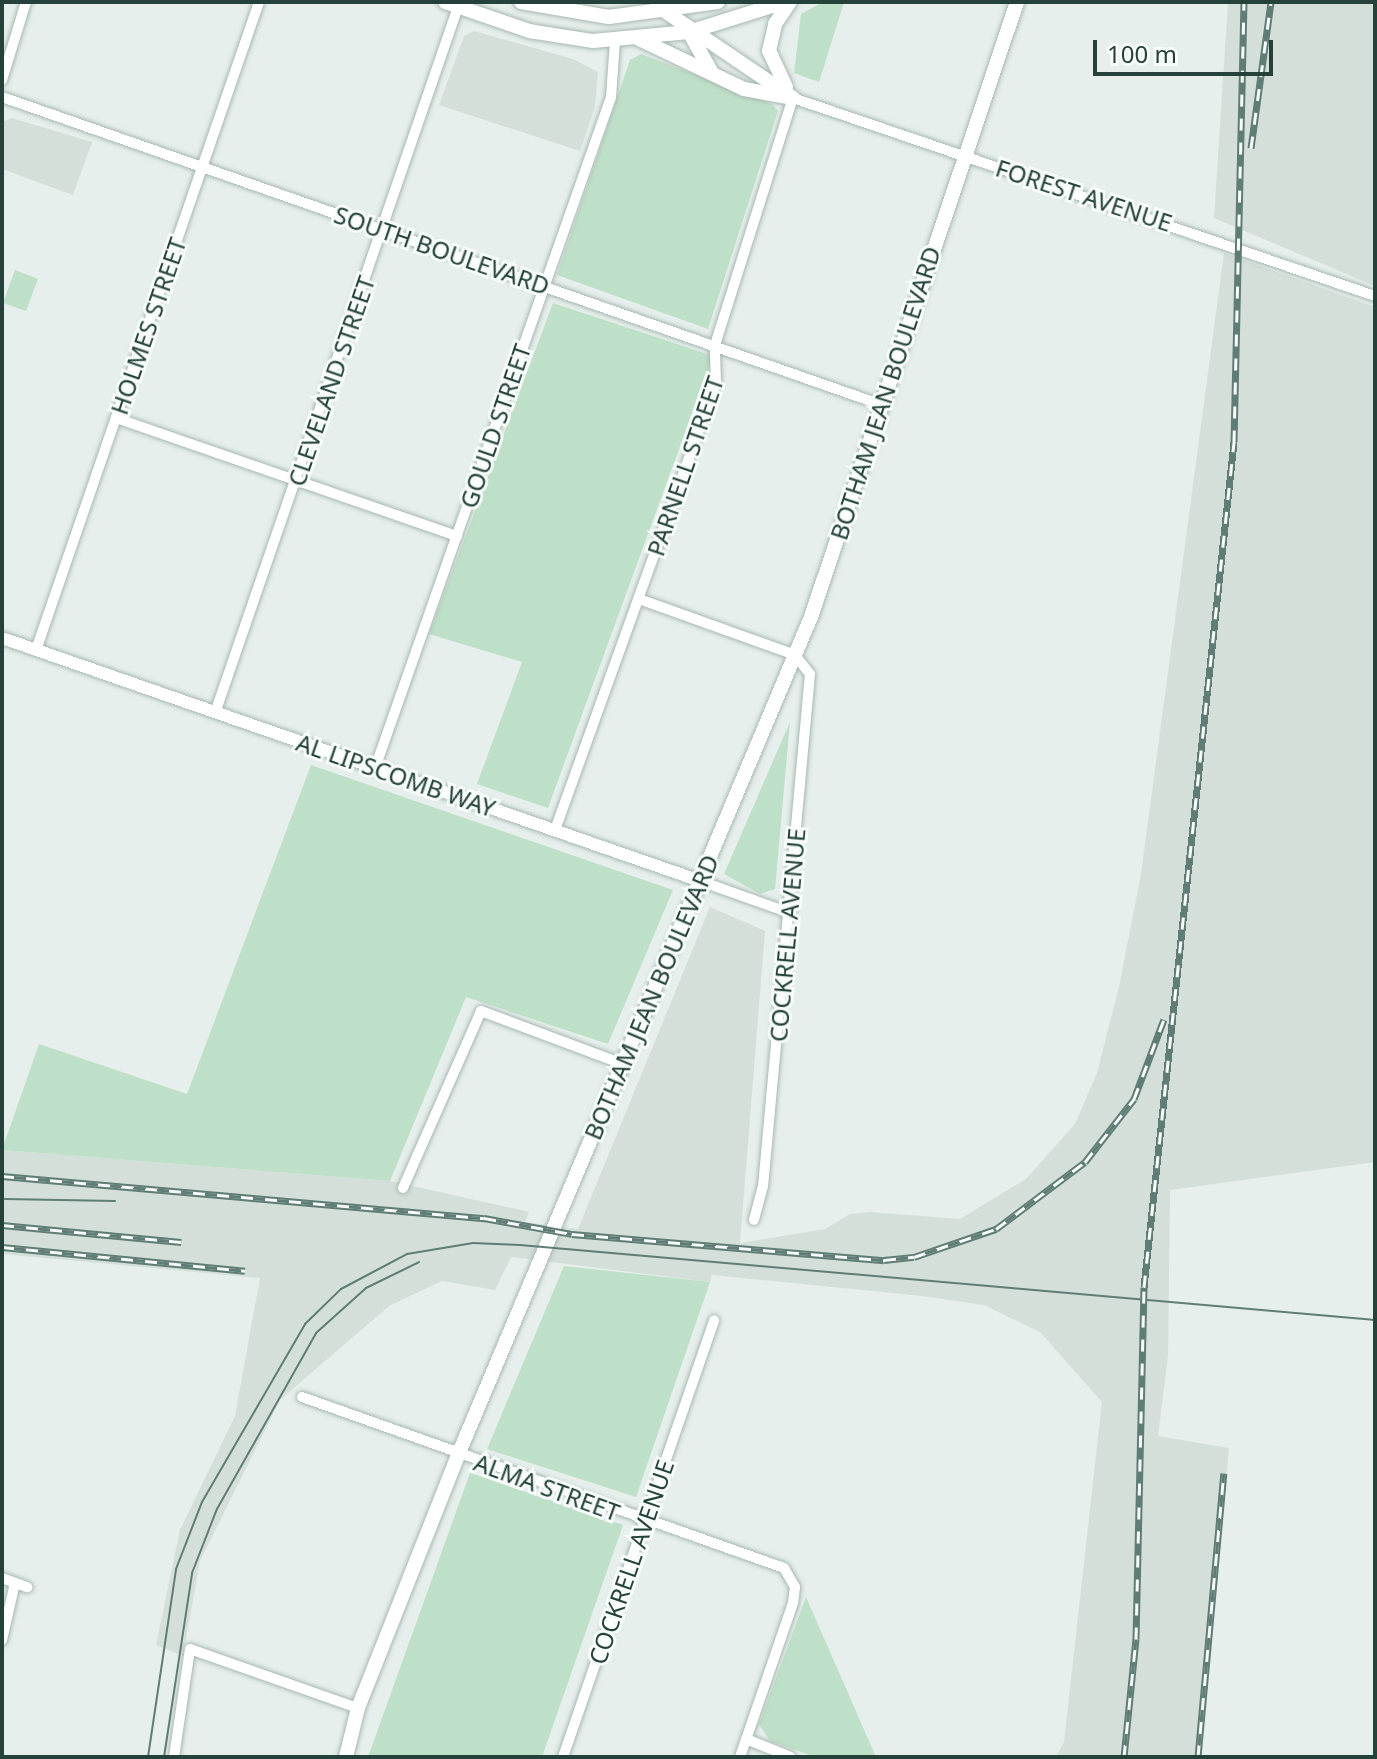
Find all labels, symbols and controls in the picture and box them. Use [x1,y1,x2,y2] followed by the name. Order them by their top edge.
[1097,24,1277,74] scale bar
[1107,37,1177,70] text: 100 m
[992,153,1176,237] street label: FOREST AVENUE
[331,200,553,300] street label: SOUTH BOULEVARD
[104,234,192,418] street label: HOLMES STREET
[824,243,946,543] street label: BOTHAM JEAN BOULEVARD
[282,272,380,490] street label: CLEVELAND STREET
[453,340,537,512] street label: GOULD STREET
[641,372,729,560] street label: PARNELL STREET
[293,727,499,823] street label: AL LIPSCOMB WAY
[763,827,811,1043] street label: COCKRELL AVENUE
[578,850,724,1144] street label: BOTHAM JEAN BOULEVARD
[470,1447,624,1527] street label: ALMA STREET
[582,1456,680,1668] street label: COCKRELL AVENUE

